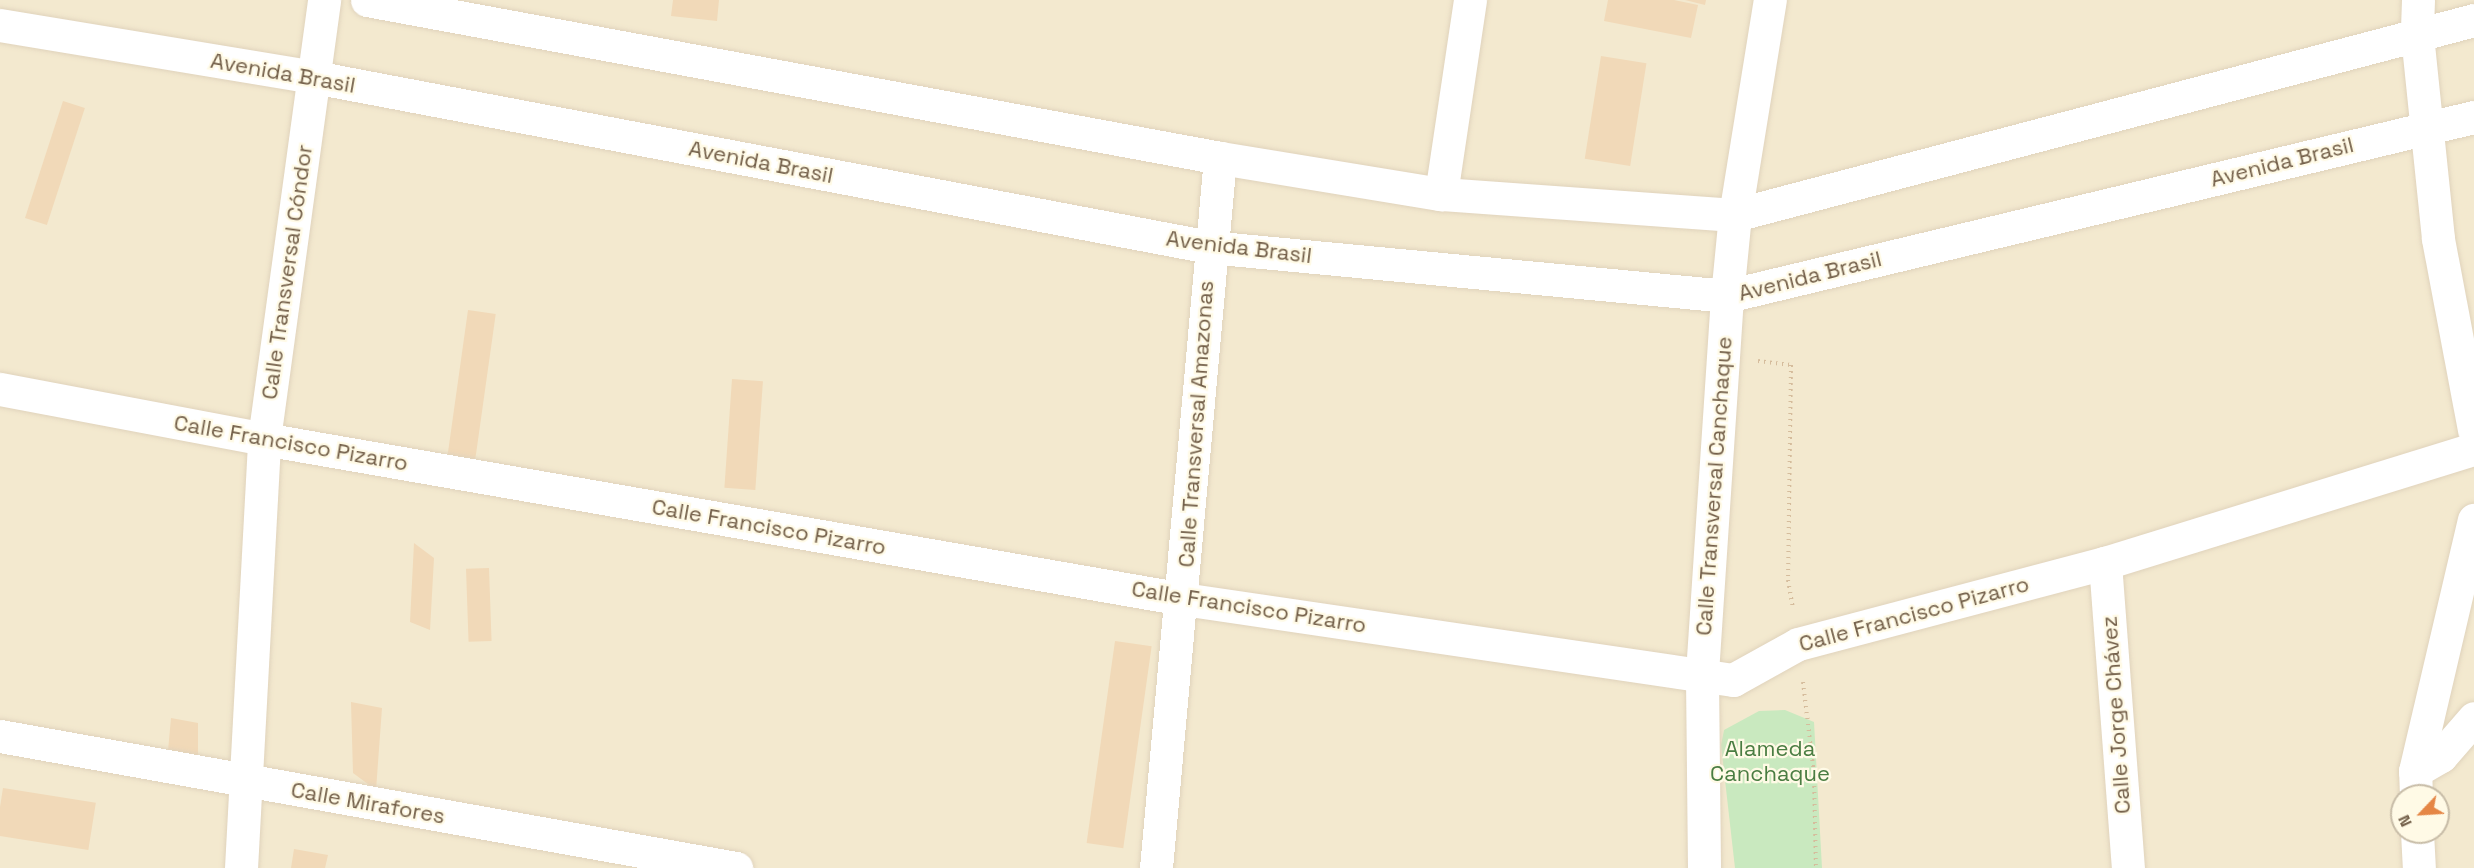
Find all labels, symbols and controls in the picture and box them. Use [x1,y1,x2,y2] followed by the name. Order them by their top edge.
[208,47,358,99] street label: Avenida Brasil
[2208,131,2356,193] street label: Avenida Brasil
[687,135,835,189] street label: Avenida Brasil
[256,143,318,401] street label: Calle Transversal Cóndor
[1165,225,1313,269] street label: Avenida Brasil
[1736,245,1884,307] street label: Avenida Brasil
[1173,279,1219,569] street label: Calle Transversal Amazonas
[1690,335,1738,637] street label: Calle Transversal Canchaque
[172,409,410,477] street label: Calle Francisco Pizarro
[650,493,888,561] street label: Calle Francisco Pizarro
[1796,571,2032,657] street label: Calle Francisco Pizarro
[1130,575,1368,639] street label: Calle Francisco Pizarro
[2096,615,2136,815] street label: Calle Jorge Chávez
[1710,735,1830,786] park label: Alameda Canchaque
[289,776,447,830] street label: Calle Mirafores
[2390,784,2450,844] north arrow
[2393,812,2417,830] text: N

